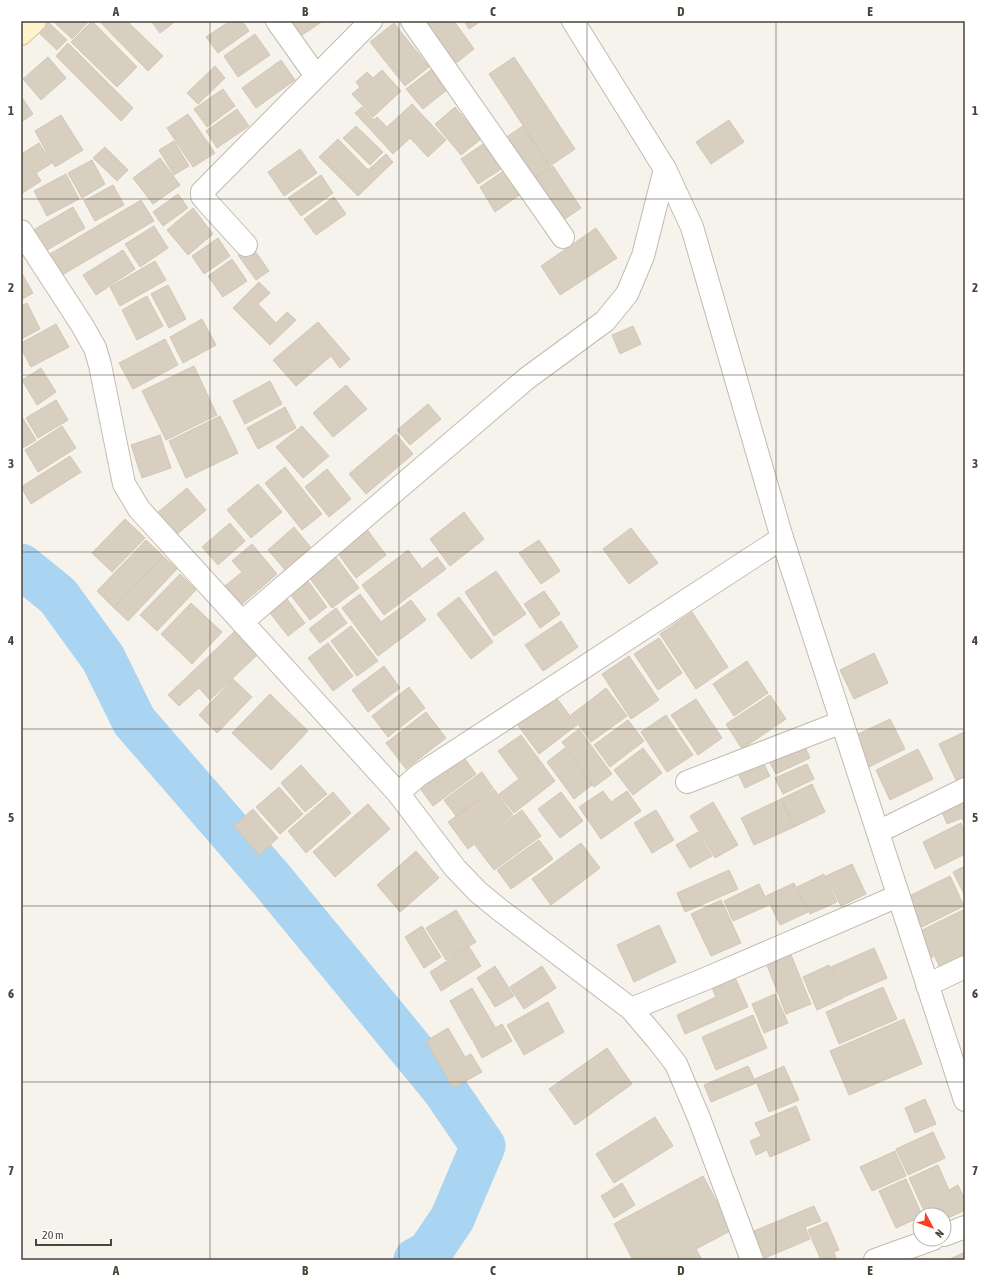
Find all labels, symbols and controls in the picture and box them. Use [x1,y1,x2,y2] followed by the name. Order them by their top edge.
[112,4,120,19] text: A
[302,4,309,19] text: B
[490,4,496,19] text: C
[677,4,685,19] text: D
[867,4,873,19] text: E
[8,103,14,118] text: 1
[972,103,978,118] text: 1
[8,280,14,295] text: 2
[972,280,978,295] text: 2
[8,456,14,471] text: 3
[972,456,978,471] text: 3
[7,633,14,648] text: 4
[971,633,978,648] text: 4
[8,810,14,825] text: 5
[972,810,978,825] text: 5
[8,986,14,1001] text: 6
[972,986,978,1001] text: 6
[8,1163,14,1178] text: 7
[972,1163,978,1178] text: 7
[912,1207,952,1247] north arrow
[36,1221,111,1247] scale bar
[933,1227,946,1240] text: N
[42,1228,64,1242] text: 20 m
[112,1263,120,1278] text: A
[302,1263,309,1278] text: B
[490,1263,496,1278] text: C
[677,1263,685,1278] text: D
[867,1263,873,1278] text: E

